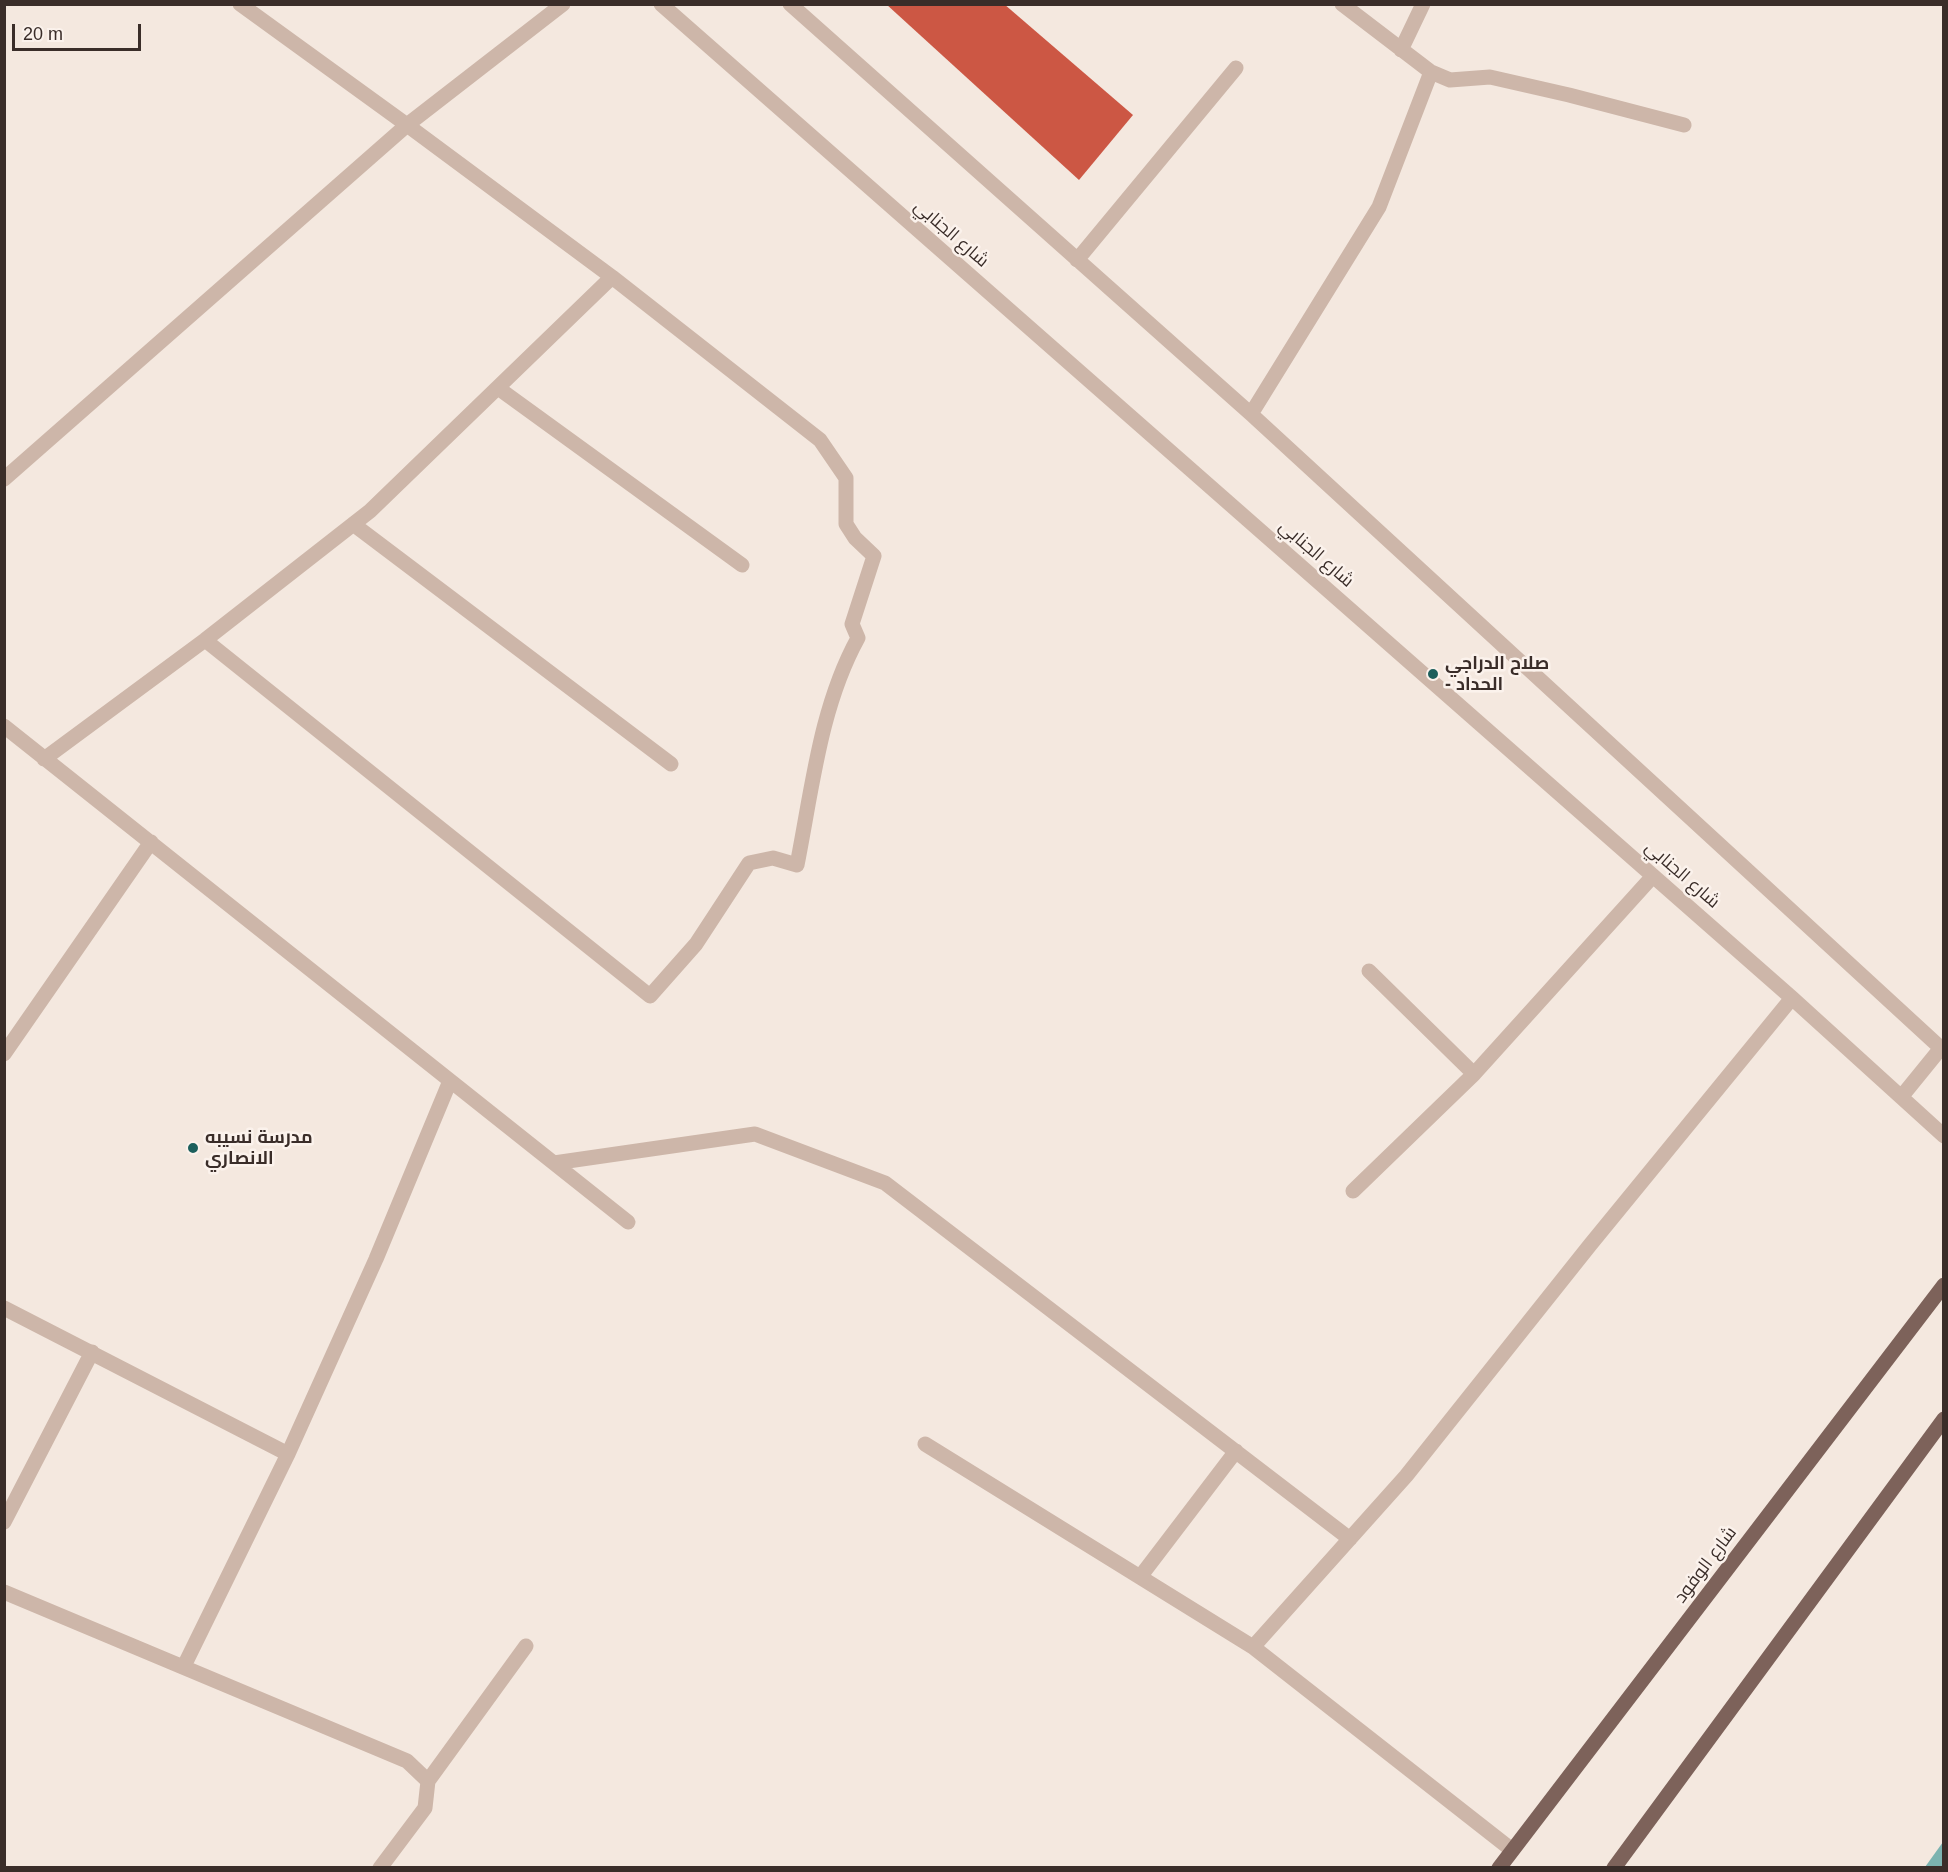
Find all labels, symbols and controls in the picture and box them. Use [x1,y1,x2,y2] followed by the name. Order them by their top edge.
[15,12,144,50] scale bar
[23,24,63,44] text: 20 m
[909,196,993,272] street label: شارع الجنابي
[1274,516,1358,592] street label: شارع الجنابي
[1445,653,1549,696] place label: صلاح الدراجي - الحداد
[1426,667,1440,681] marker: صلاح الدراجي - الحداد
[1640,837,1724,913] street label: شارع الجنابي
[205,1127,313,1170] place label: مدرسة نسيبه الانصاري
[186,1141,200,1155] marker: مدرسة نسيبه الانصاري
[1670,1523,1742,1607] street label: شارع الوفود

